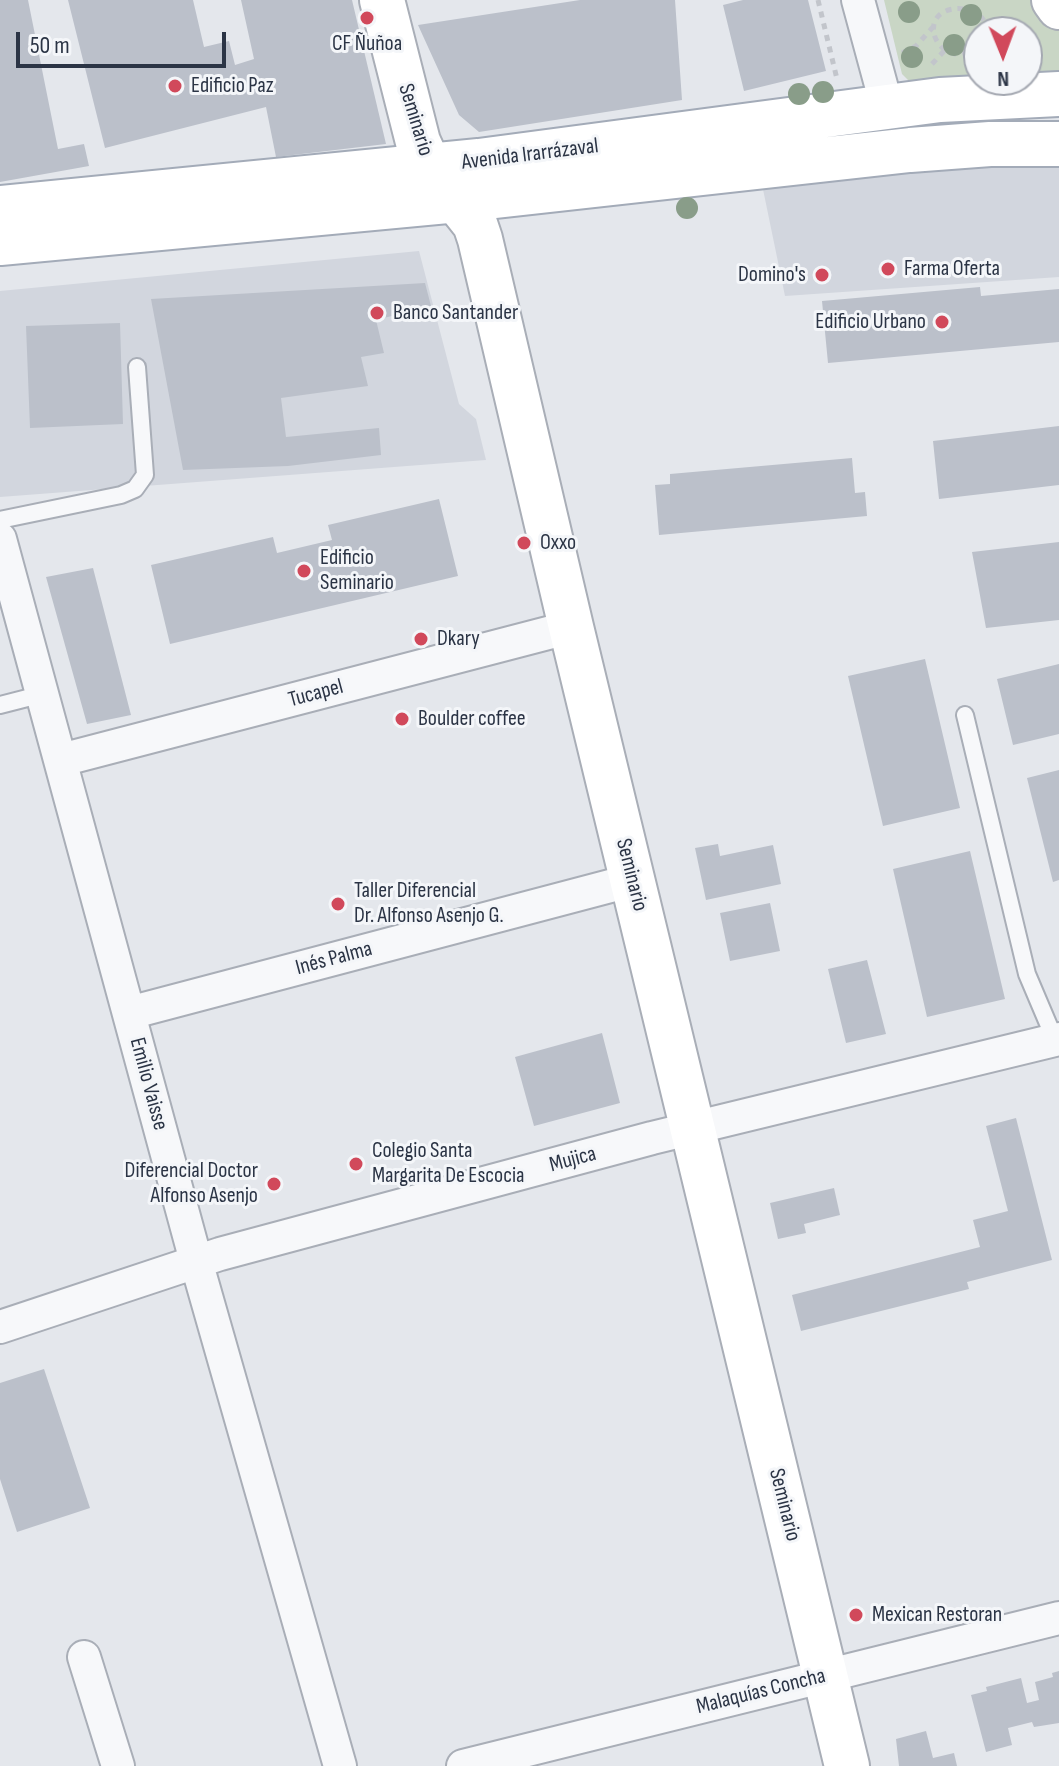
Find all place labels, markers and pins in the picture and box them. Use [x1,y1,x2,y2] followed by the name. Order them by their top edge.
[358,9,376,27] marker: CF Ñuñoa
[332,31,402,57] place label: CF Ñuñoa
[191,73,274,99] place label: Edificio Paz
[166,77,184,95] marker: Edificio Paz
[904,256,1000,282] place label: Farma Oferta
[879,260,897,278] marker: Farma Oferta
[738,262,806,288] place label: Domino's
[813,266,831,284] marker: Domino's
[393,300,518,326] place label: Banco Santander
[368,304,386,322] marker: Banco Santander
[815,309,926,335] place label: Edificio Urbano
[933,313,951,331] marker: Edificio Urbano
[540,530,576,556] place label: Oxxo
[515,534,533,552] marker: Oxxo
[320,545,394,596] place label: Edificio Seminario
[295,562,313,580] marker: Edificio Seminario
[437,626,480,652] place label: Dkary
[412,630,430,648] marker: Dkary
[418,706,526,732] place label: Boulder coffee
[393,710,411,728] marker: Boulder coffee
[354,878,504,930] place label: Taller Diferencial Dr. Alfonso Asenjo G.
[329,895,347,913] marker: Taller Diferencial Dr. Alfonso Asenjo G.
[372,1138,525,1190] place label: Colegio Santa Margarita De Escocia
[347,1155,365,1173] marker: Colegio Santa Margarita De Escocia
[125,1158,258,1210] place label: Diferencial Doctor Alfonso Asenjo
[265,1175,283,1193] marker: Diferencial Doctor Alfonso Asenjo
[872,1602,1002,1628] place label: Mexican Restoran
[847,1606,865,1624] marker: Mexican Restoran

